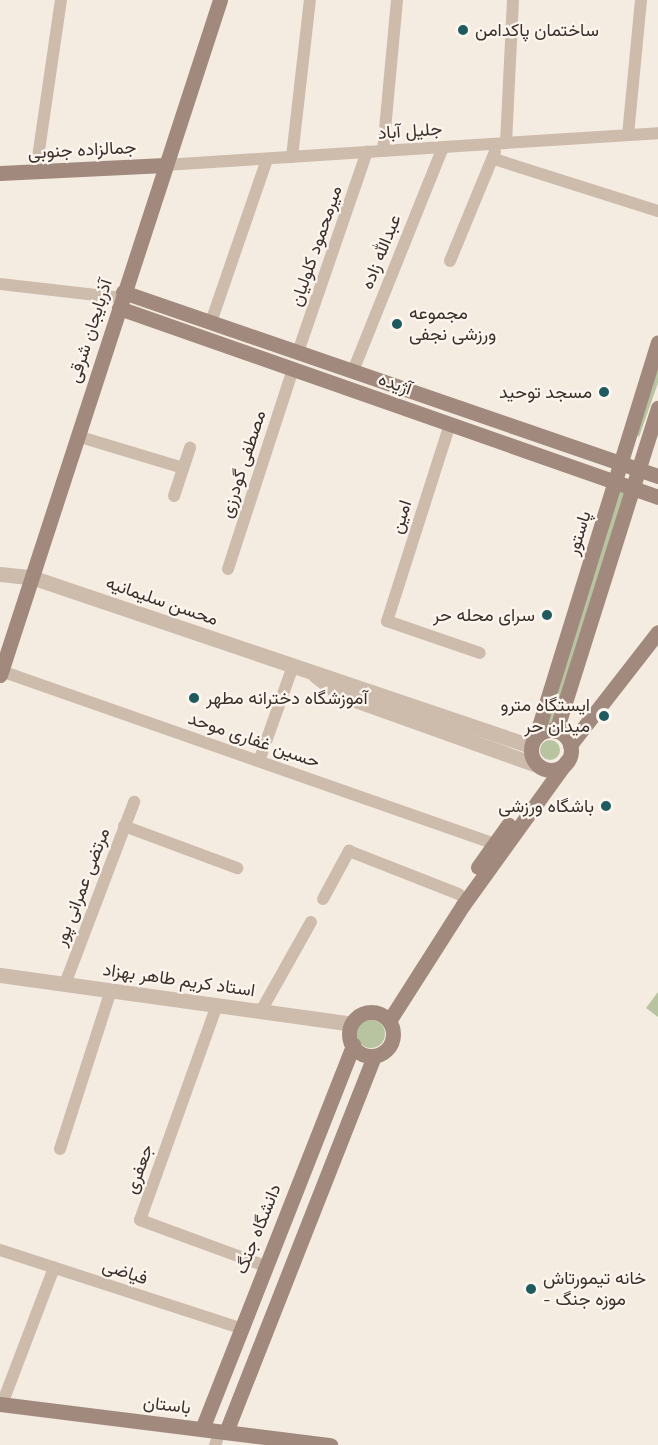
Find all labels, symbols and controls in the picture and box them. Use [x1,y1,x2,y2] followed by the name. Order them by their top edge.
[475,19,599,41] place label: ساختمان پاکدامن
[456,23,470,37] marker: ساختمان پاکدامن
[377,118,443,144] street label: جلیل آباد
[27,136,137,164] street label: جمالزاده جنوبی
[285,183,347,309] street label: میرمحمود کلولیان
[356,211,406,293] street label: عبدالله زاده
[63,276,117,386] street label: آذربایجان شرقی
[409,303,496,346] place label: مجموعه ورزشی نجفی
[390,317,404,331] marker: مجموعه ورزشی نجفی
[375,368,415,400] street label: آژیده
[499,381,592,403] place label: مسجد توحید
[597,385,611,399] marker: مسجد توحید
[215,407,271,521] street label: مصطفی گودرزی
[385,498,417,536] street label: امین
[562,508,596,558] street label: پاستور
[103,572,221,630] street label: محسن سلیمانیه
[433,604,535,626] place label: سرای محله حر
[540,608,554,622] marker: سرای محله حر
[206,687,368,709] place label: آموزشگاه دخترانه مطهر
[187,691,201,705] marker: آموزشگاه دخترانه مطهر
[500,695,590,738] place label: ایستگاه مترو میدان حر
[185,707,323,773] street label: حسین غفاری موحد
[595,707,613,725] marker: ایستگاه مترو میدان حر
[498,795,594,817] place label: باشگاه ورزشی
[599,799,613,813] marker: باشگاه ورزشی
[50,825,114,949] street label: مرتضی عمرانی پور
[102,959,256,1001] street label: استاد کریم طاهر بهزاد
[120,1141,158,1197] street label: جعفری
[230,1181,286,1277] street label: دانشگاه جنگ
[100,1255,150,1289] street label: فیاضی
[543,1268,646,1310] place label: خانه تیمورتاش - موزه جنگ
[524,1282,538,1296] marker: خانه تیمورتاش - موزه جنگ
[142,1391,192,1419] street label: باستان

